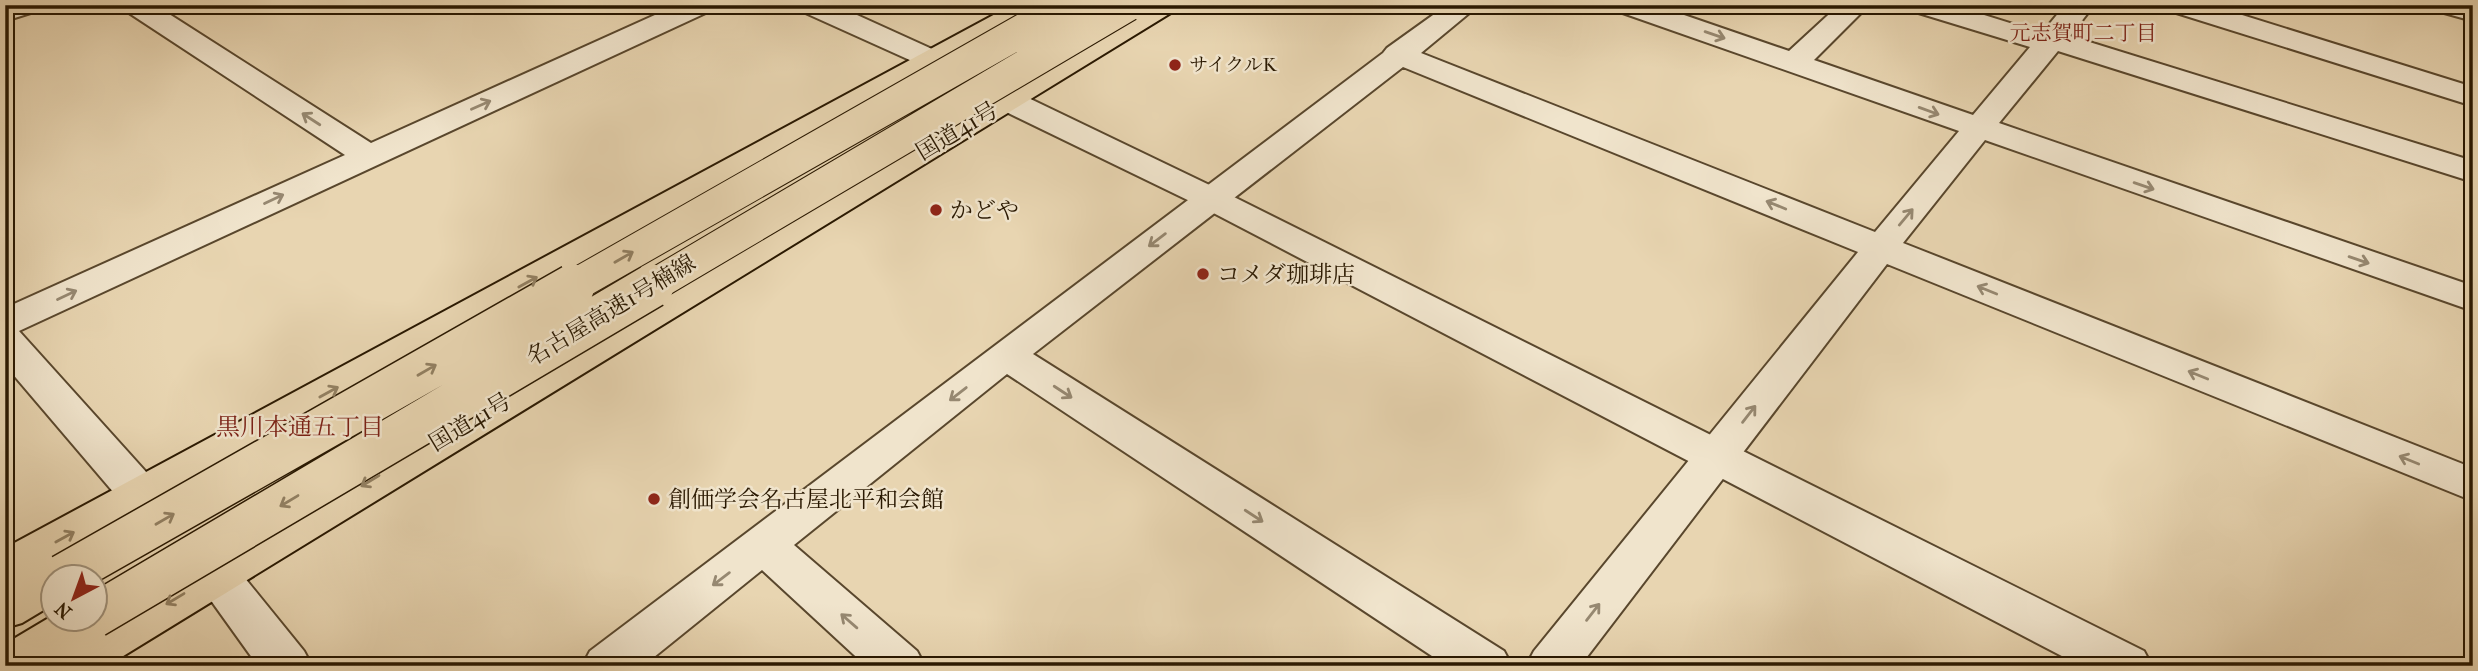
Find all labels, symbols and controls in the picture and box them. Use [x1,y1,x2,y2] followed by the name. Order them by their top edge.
[2010,21,2157,45] district label: 元志賀町二丁目
[1703,30,1725,42] one-way arrow
[1189,54,1278,76] place label: サイクルK
[1167,57,1183,73] marker: サイクルK
[911,96,1003,166] street label: 国道41号
[470,98,491,111] one-way arrow
[1918,106,1940,118] one-way arrow
[302,111,321,126] one-way arrow
[2133,180,2155,193] one-way arrow
[263,192,284,206] one-way arrow
[950,197,1019,224] place label: かどや
[1766,198,1787,211] one-way arrow
[928,202,944,218] marker: かどや
[1898,209,1914,227] one-way arrow
[1149,233,1167,248] one-way arrow
[522,249,700,371] street label: 名古屋高速1号楠線
[614,250,634,264] one-way arrow
[2348,255,2370,267] one-way arrow
[1217,261,1355,288] place label: コメダ珈琲店
[1195,266,1211,282] marker: コメダ珈琲店
[518,275,538,289] one-way arrow
[1977,282,1999,295] one-way arrow
[56,288,77,301] one-way arrow
[416,363,436,377] one-way arrow
[2188,367,2210,380] one-way arrow
[318,385,339,398] one-way arrow
[949,386,967,401] one-way arrow
[1053,386,1073,400] one-way arrow
[424,387,516,457] street label: 国道41号
[1741,405,1756,424] one-way arrow
[216,413,384,441] district label: 黒川本通五丁目
[2399,452,2421,465] one-way arrow
[361,475,381,489] one-way arrow
[668,486,944,513] place label: 創価学会名古屋北平和会館
[646,491,662,507] marker: 創価学会名古屋北平和会館
[279,495,300,508] one-way arrow
[1244,509,1264,523] one-way arrow
[155,511,175,525] one-way arrow
[54,530,75,543] one-way arrow
[38,562,108,632] north arrow
[712,572,730,587] one-way arrow
[166,592,186,606] one-way arrow
[50,597,76,623] text: N
[1585,603,1600,622] one-way arrow
[841,612,858,629] one-way arrow

